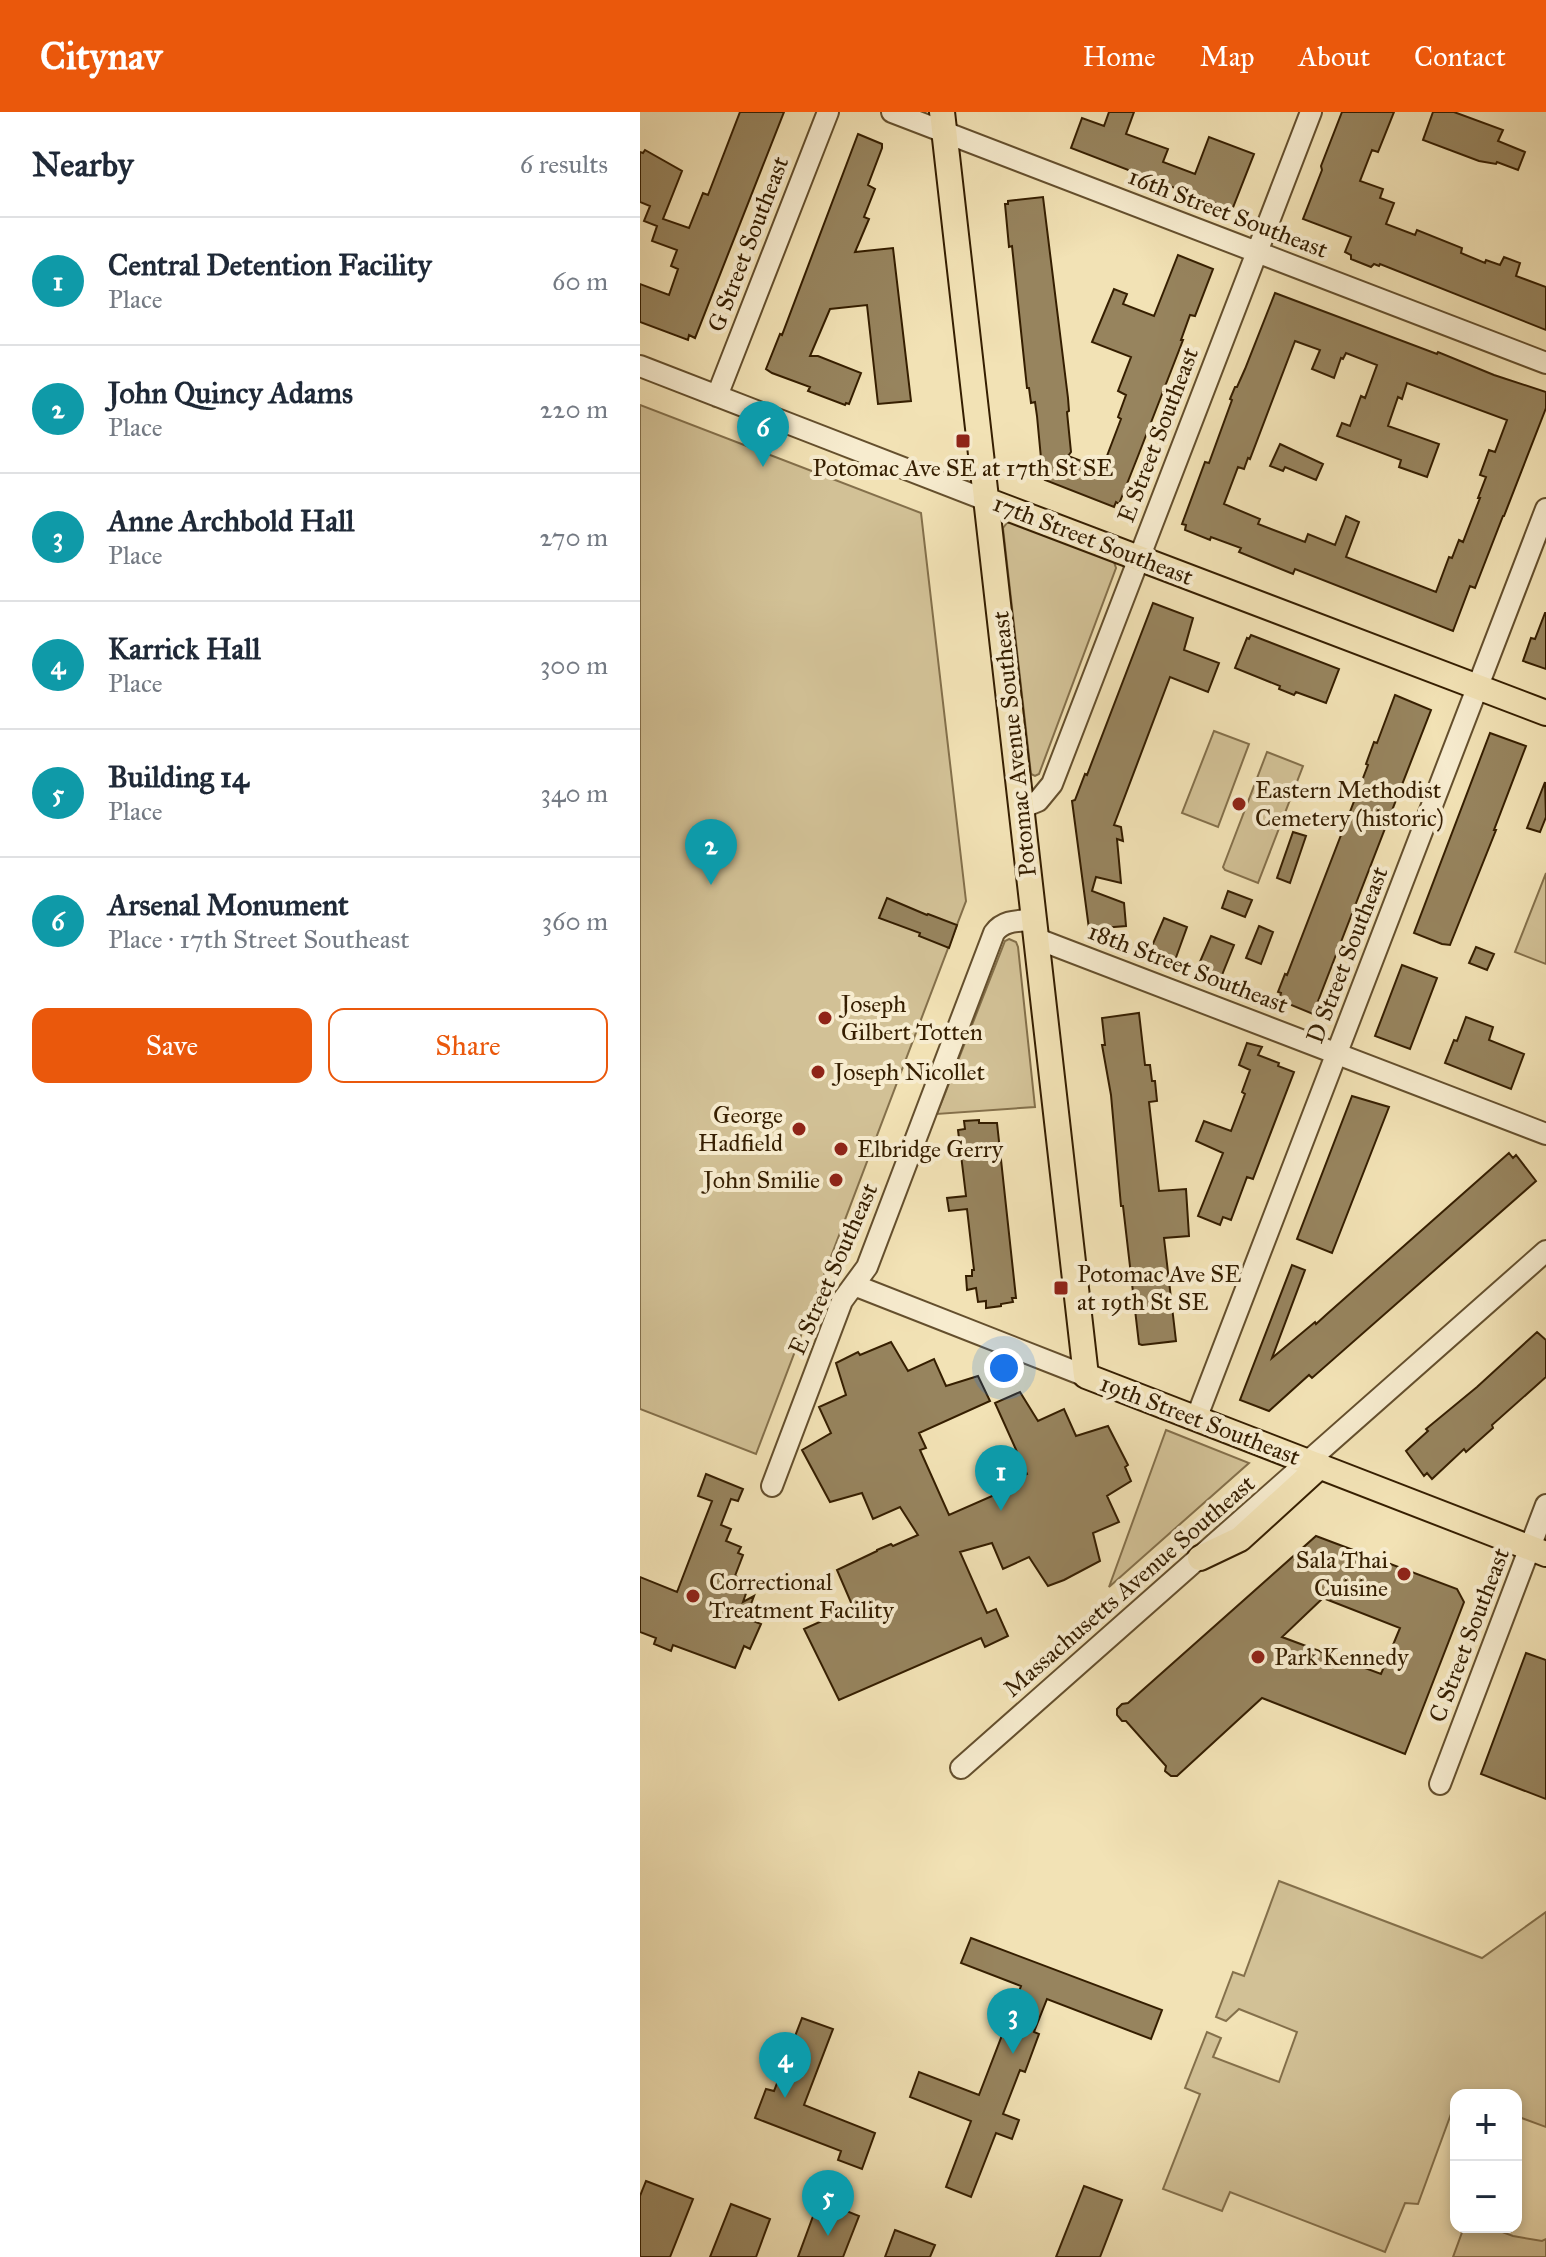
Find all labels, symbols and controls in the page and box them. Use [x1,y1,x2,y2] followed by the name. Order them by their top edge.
[40,33,162,79] text: Citynav
[1083,39,1156,74] text: Home
[1200,39,1254,74] text: Map
[1298,39,1370,74] text: About
[1414,39,1506,74] text: Contact
[32,144,134,185] text: Nearby
[520,148,608,180] text: 6 results
[701,152,795,336] street label: G Street Southeast
[1124,161,1333,265] street label: 16th Street Southeast
[108,247,432,283] text: Central Detention Facility
[53,265,63,297] text: 1
[552,265,608,297] text: 60 m
[108,283,163,315] text: Place
[1111,343,1205,527] street label: E Street Southeast
[108,375,353,411] text: John Quincy Adams
[52,393,64,425] text: 2
[540,393,608,425] text: 220 m
[737,401,789,467] pin: 6
[108,411,163,443] text: Place
[954,432,972,450] marker: Potomac Ave SE at 17th St SE
[812,453,1114,483] place label: Potomac Ave SE at 17th St SE
[989,488,1198,592] street label: 17th Street Southeast
[108,503,354,539] text: Anne Archbold Hall
[53,521,63,553] text: 3
[539,521,608,553] text: 270 m
[108,539,163,571] text: Place
[985,609,1043,878] street label: Potomac Avenue Southeast
[108,631,261,667] text: Karrick Hall
[51,649,65,681] text: 4
[540,649,608,681] text: 300 m
[108,667,163,699] text: Place
[108,759,249,795] text: Building 14
[1255,775,1444,833] place label: Eastern Methodist Cemetery (historic)
[52,777,64,809] text: 5
[541,777,608,809] text: 340 m
[108,795,163,827] text: Place
[1230,795,1248,813] marker: Eastern Methodist Cemetery (historic)
[685,819,737,885] pin: 2
[1300,862,1395,1048] street label: D Street Southeast
[108,887,349,923] text: Arsenal Monument
[51,905,65,937] text: 6
[542,905,608,937] text: 360 m
[1084,916,1293,1020] street label: 18th Street Southeast
[108,923,409,955] text: Place · 17th Street Southeast
[838,989,983,1047] place label: Joseph Gilbert Totten
[32,1008,312,1083] button: Save
[328,1008,608,1083] button: Share
[816,1009,834,1027] marker: Joseph Gilbert Totten
[831,1057,986,1087] place label: Joseph Nicollet
[809,1063,827,1081] marker: Joseph Nicollet
[698,1100,783,1158] place label: George Hadfield
[790,1120,808,1138] marker: George Hadfield
[857,1134,1004,1164] place label: Elbridge Gerry
[832,1140,850,1158] marker: Elbridge Gerry
[701,1165,820,1195] place label: John Smilie
[827,1171,845,1189] marker: John Smilie
[782,1178,885,1360] street label: E Street Southeast
[1077,1259,1241,1317] place label: Potomac Ave SE at 19th St SE
[1052,1279,1070,1297] marker: Potomac Ave SE at 19th St SE
[984,1348,1024,1388] your location
[1096,1368,1305,1472] street label: 19th Street Southeast
[975,1445,1027,1511] pin: 1
[997,1468,1261,1703] street label: Massachusetts Avenue Southeast
[1422,1543,1516,1726] street label: C Street Southeast
[1296,1545,1388,1603] place label: Sala Thai Cuisine
[1395,1565,1413,1583] marker: Sala Thai Cuisine
[709,1567,894,1625] place label: Correctional Treatment Facility
[684,1587,702,1605] marker: Correctional Treatment Facility
[1274,1642,1409,1672] place label: Park Kennedy
[1249,1648,1267,1666] marker: Park Kennedy
[987,1988,1039,2054] pin: 3
[759,2032,811,2098] pin: 4
[1450,2089,1522,2233] map controls
[1450,2089,1522,2161] button: +
[1450,2161,1522,2233] button: −
[802,2170,854,2236] pin: 5

